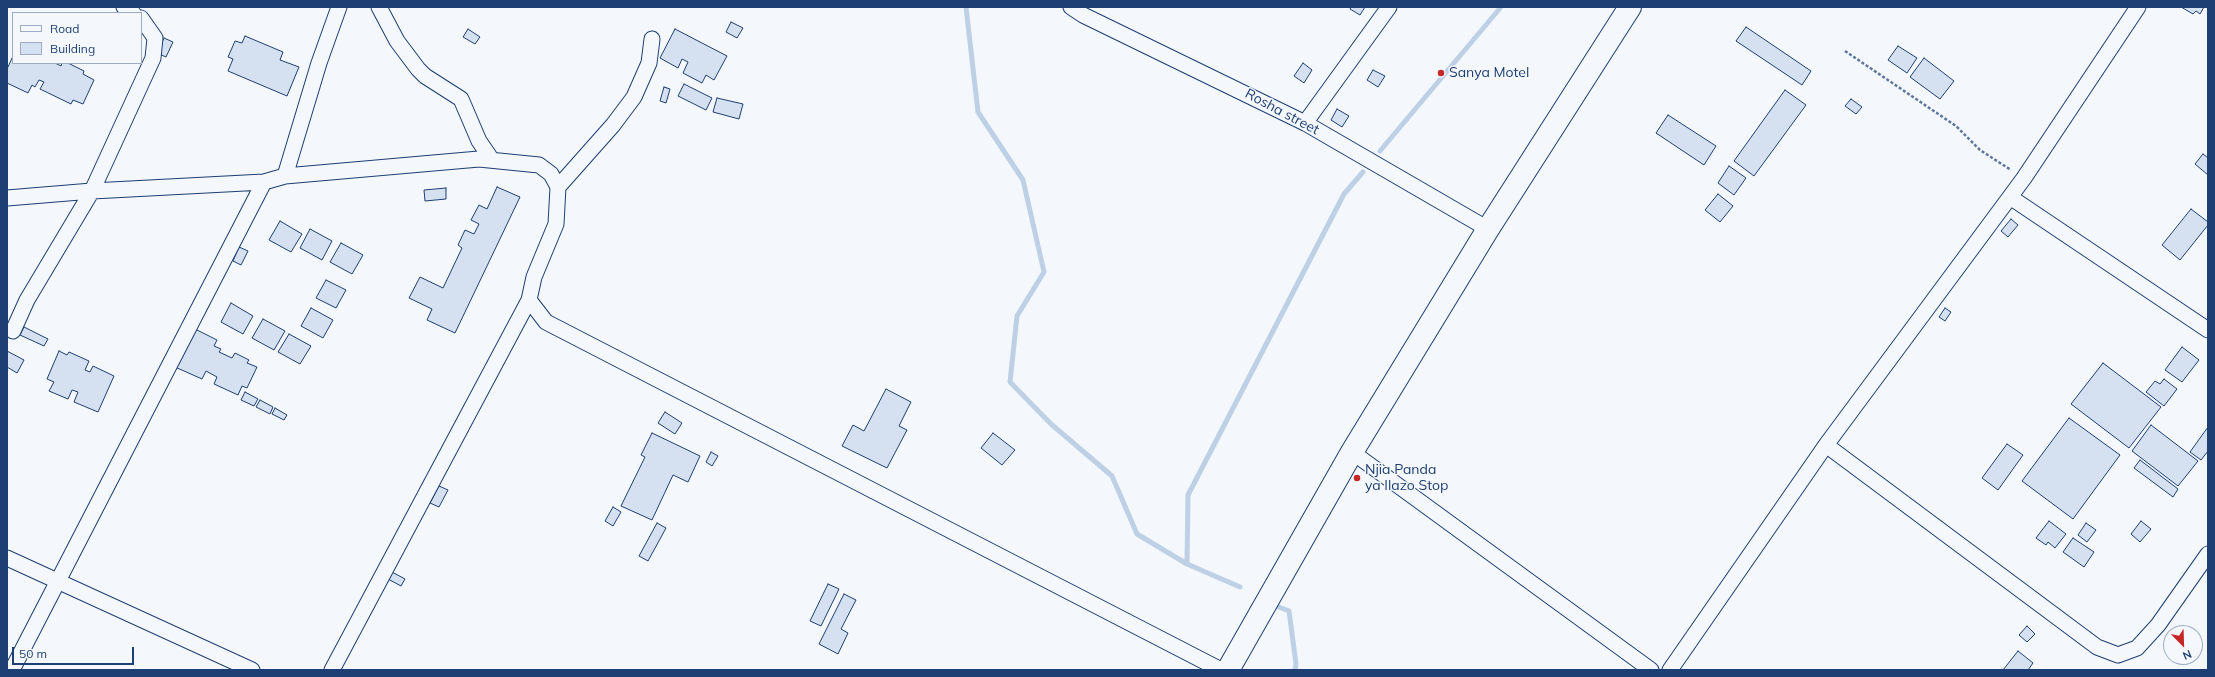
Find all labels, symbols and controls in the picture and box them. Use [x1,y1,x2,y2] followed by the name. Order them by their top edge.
[12,12,142,64] legend
[50,21,79,36] text: Road
[50,41,95,56] text: Building
[1449,65,1529,81] place label: Sanya Motel
[1436,68,1446,78] marker: Sanya Motel
[1242,85,1322,139] street label: Rosha street
[1365,462,1448,494] place label: Njia Panda ya Ilazo Stop
[1352,473,1362,483] marker: Njia Panda ya Ilazo Stop
[2163,625,2203,665] north arrow
[14,639,136,665] scale bar
[19,646,47,661] text: 50 m
[2181,647,2194,663] text: N

